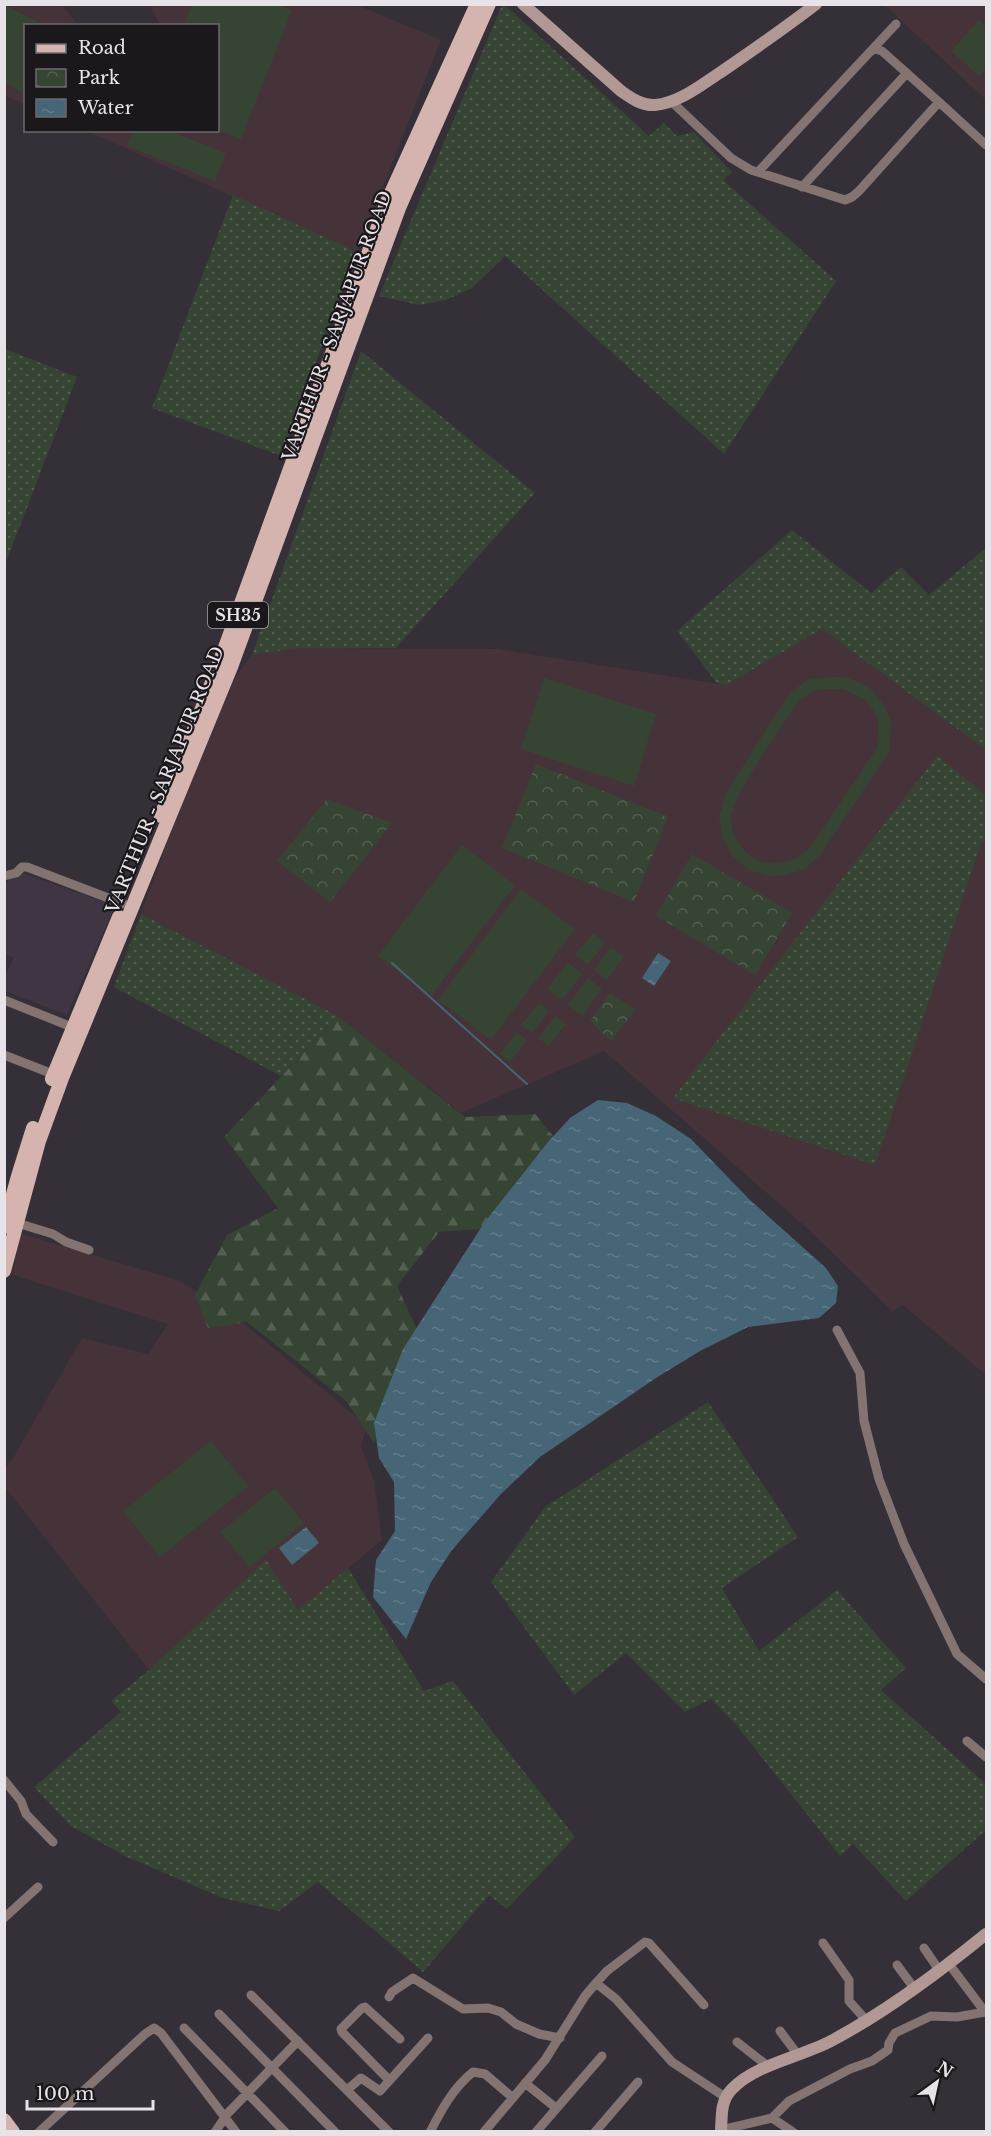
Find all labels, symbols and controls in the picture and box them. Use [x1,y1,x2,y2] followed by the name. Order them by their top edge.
[24,24,219,132] legend
[78,37,126,59] text: Road
[78,67,120,89] text: Park
[77,97,134,119] text: Water
[277,188,396,465] street label: VARTHUR - SARJAPUR ROAD
[208,602,268,628] road number: SH35
[101,643,229,918] street label: VARTHUR - SARJAPUR ROAD
[907,2052,967,2112] north arrow
[933,2057,957,2082] text: N
[27,2073,153,2111] scale bar
[36,2083,94,2105] text: 100 m

